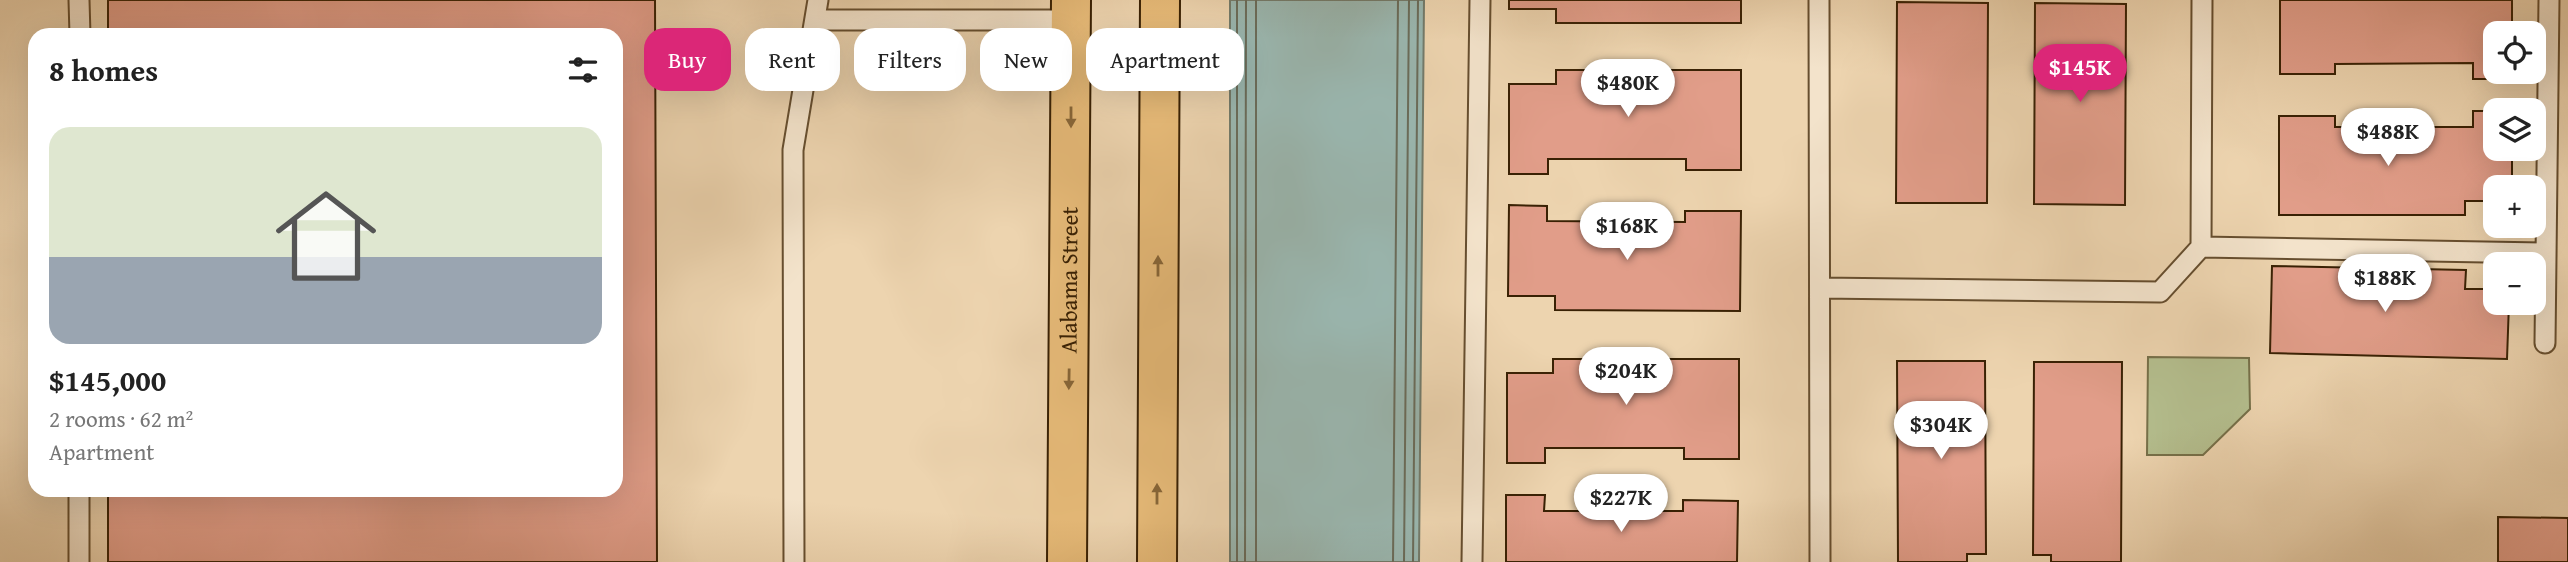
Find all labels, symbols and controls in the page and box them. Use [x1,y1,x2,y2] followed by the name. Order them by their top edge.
[2483,21,2546,315] map controls
[2483,21,2546,84] button: locate
[644,28,731,91] chip: Buy
[745,28,840,91] chip: Rent
[854,28,966,91] chip: Filters
[980,28,1072,91] chip: New
[1086,28,1244,91] chip: Apartment
[2031,44,2129,104] pin: $145K
[49,48,158,92] text: 8 homes
[2049,50,2111,83] text: $145K
[564,51,602,89] icon: filters
[1579,60,1677,119] pin: $480K
[1597,65,1659,98] text: $480K
[2483,98,2546,161] button: layers
[1065,106,1077,128] one-way arrow
[2339,108,2437,168] pin: $488K
[2357,114,2419,147] text: $488K
[263,173,389,299] icon: home
[2483,175,2546,238] button: +
[1578,202,1676,262] pin: $168K
[1051,206,1086,354] street label: Alabama Street
[1596,208,1658,241] text: $168K
[2483,252,2546,315] button: −
[2336,254,2434,314] pin: $188K
[1152,255,1164,277] one-way arrow
[2354,260,2416,293] text: $188K
[1577,348,1675,407] pin: $204K
[1595,353,1657,386] text: $204K
[49,358,166,402] text: $145,000
[1063,368,1075,390] one-way arrow
[49,402,193,435] text: 2 rooms · 62 m²
[1892,402,1990,461] pin: $304K
[1910,407,1972,440] text: $304K
[49,435,154,468] text: Apartment
[1572,475,1670,534] pin: $227K
[1590,480,1652,513] text: $227K
[1151,483,1163,505] one-way arrow

